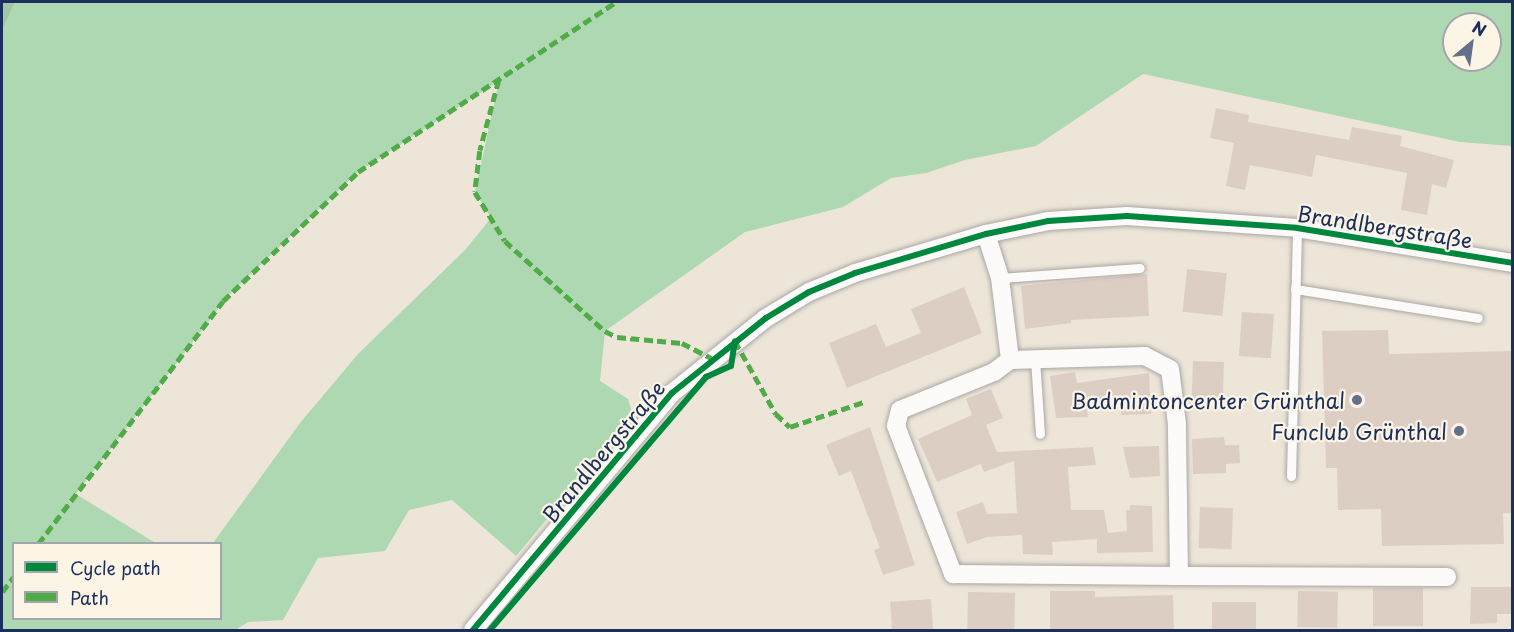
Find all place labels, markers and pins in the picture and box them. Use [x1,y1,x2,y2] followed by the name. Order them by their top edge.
[1068,387,1345,413] place label: Badmintoncenter Grünthal
[1350,393,1364,407] marker: Badmintoncenter Grünthal
[1270,418,1447,444] place label: Funclub Grünthal
[1452,424,1466,438] marker: Funclub Grünthal

